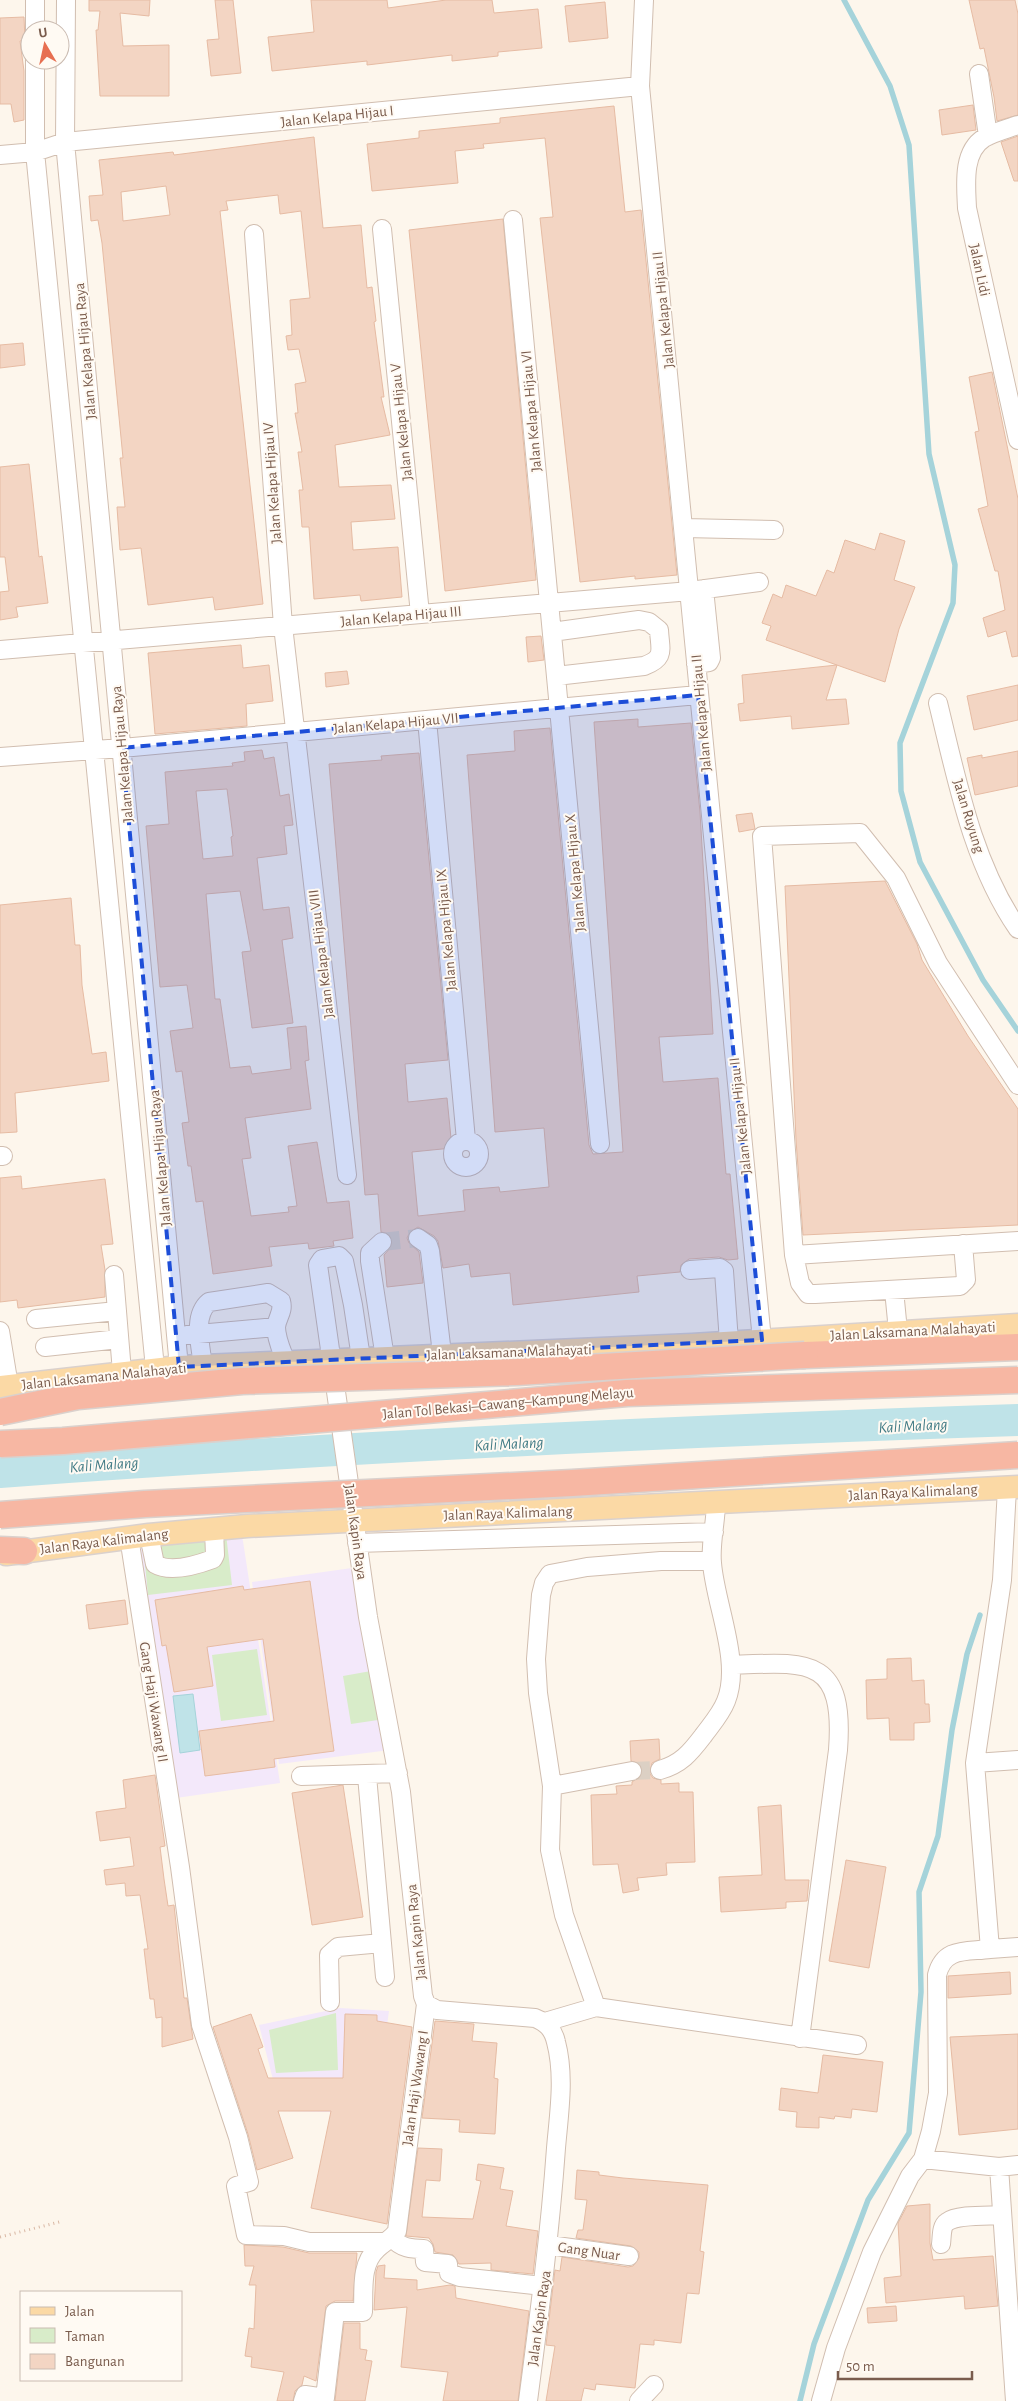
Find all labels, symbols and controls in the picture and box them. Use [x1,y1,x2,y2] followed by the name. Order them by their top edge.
[20,20,70,70] north arrow
[38,26,49,41] text: U
[280,103,394,130] street label: Jalan Kelapa Hijau I
[967,242,992,298] street label: Jalan Lidi
[650,251,677,369] street label: Jalan Kelapa Hijau II
[72,282,99,420] street label: Jalan Kelapa Hijau Raya
[519,350,544,472] street label: Jalan Kelapa Hijau VI
[388,362,415,481] street label: Jalan Kelapa Hijau V
[261,421,284,544] street label: Jalan Kelapa Hijau IV
[340,604,462,629] street label: Jalan Kelapa Hijau III
[689,654,714,772] street label: Jalan Kelapa Hijau II
[109,685,136,823] street label: Jalan Kelapa Hijau Raya
[333,711,459,736] street label: Jalan Kelapa Hijau VII
[950,777,987,856] street label: Jalan Ruyung
[563,813,588,933] street label: Jalan Kelapa Hijau X
[434,868,459,992] street label: Jalan Kelapa Hijau IX
[306,889,337,1019] street label: Jalan Kelapa Hijau VIII
[727,1057,754,1175] street label: Jalan Kelapa Hijau II
[147,1089,174,1227] street label: Jalan Kelapa Hijau Raya
[830,1320,996,1343] street label: Jalan Laksamana Malahayati
[426,1342,592,1363] street label: Jalan Laksamana Malahayati
[21,1360,187,1393] street label: Jalan Laksamana Malahayati
[382,1385,634,1422] street label: Jalan Tol Bekasi–Cawang–Kampung Melayu
[878,1416,948,1436] water label: Kali Malang
[474,1434,544,1454] water label: Kali Malang
[69,1455,139,1475] water label: Kali Malang
[848,1482,979,1503] street label: Jalan Raya Kalimalang
[341,1483,370,1581] street label: Jalan Kapin Raya
[443,1504,573,1523] street label: Jalan Raya Kalimalang
[39,1526,170,1557] street label: Jalan Raya Kalimalang
[137,1641,170,1763] street label: Gang Haji Wawang II
[404,1883,429,1981] street label: Jalan Kapin Raya
[400,2029,431,2147] street label: Jalan Haji Wawang I
[557,2240,621,2263] street label: Gang Nuar
[525,2269,554,2367] street label: Jalan Kapin Raya
[20,2291,182,2381] legend
[65,2304,95,2319] text: Jalan
[65,2329,105,2344] text: Taman
[838,2348,972,2380] scale bar
[65,2354,125,2369] text: Bangunan
[846,2359,875,2374] text: 50 m

